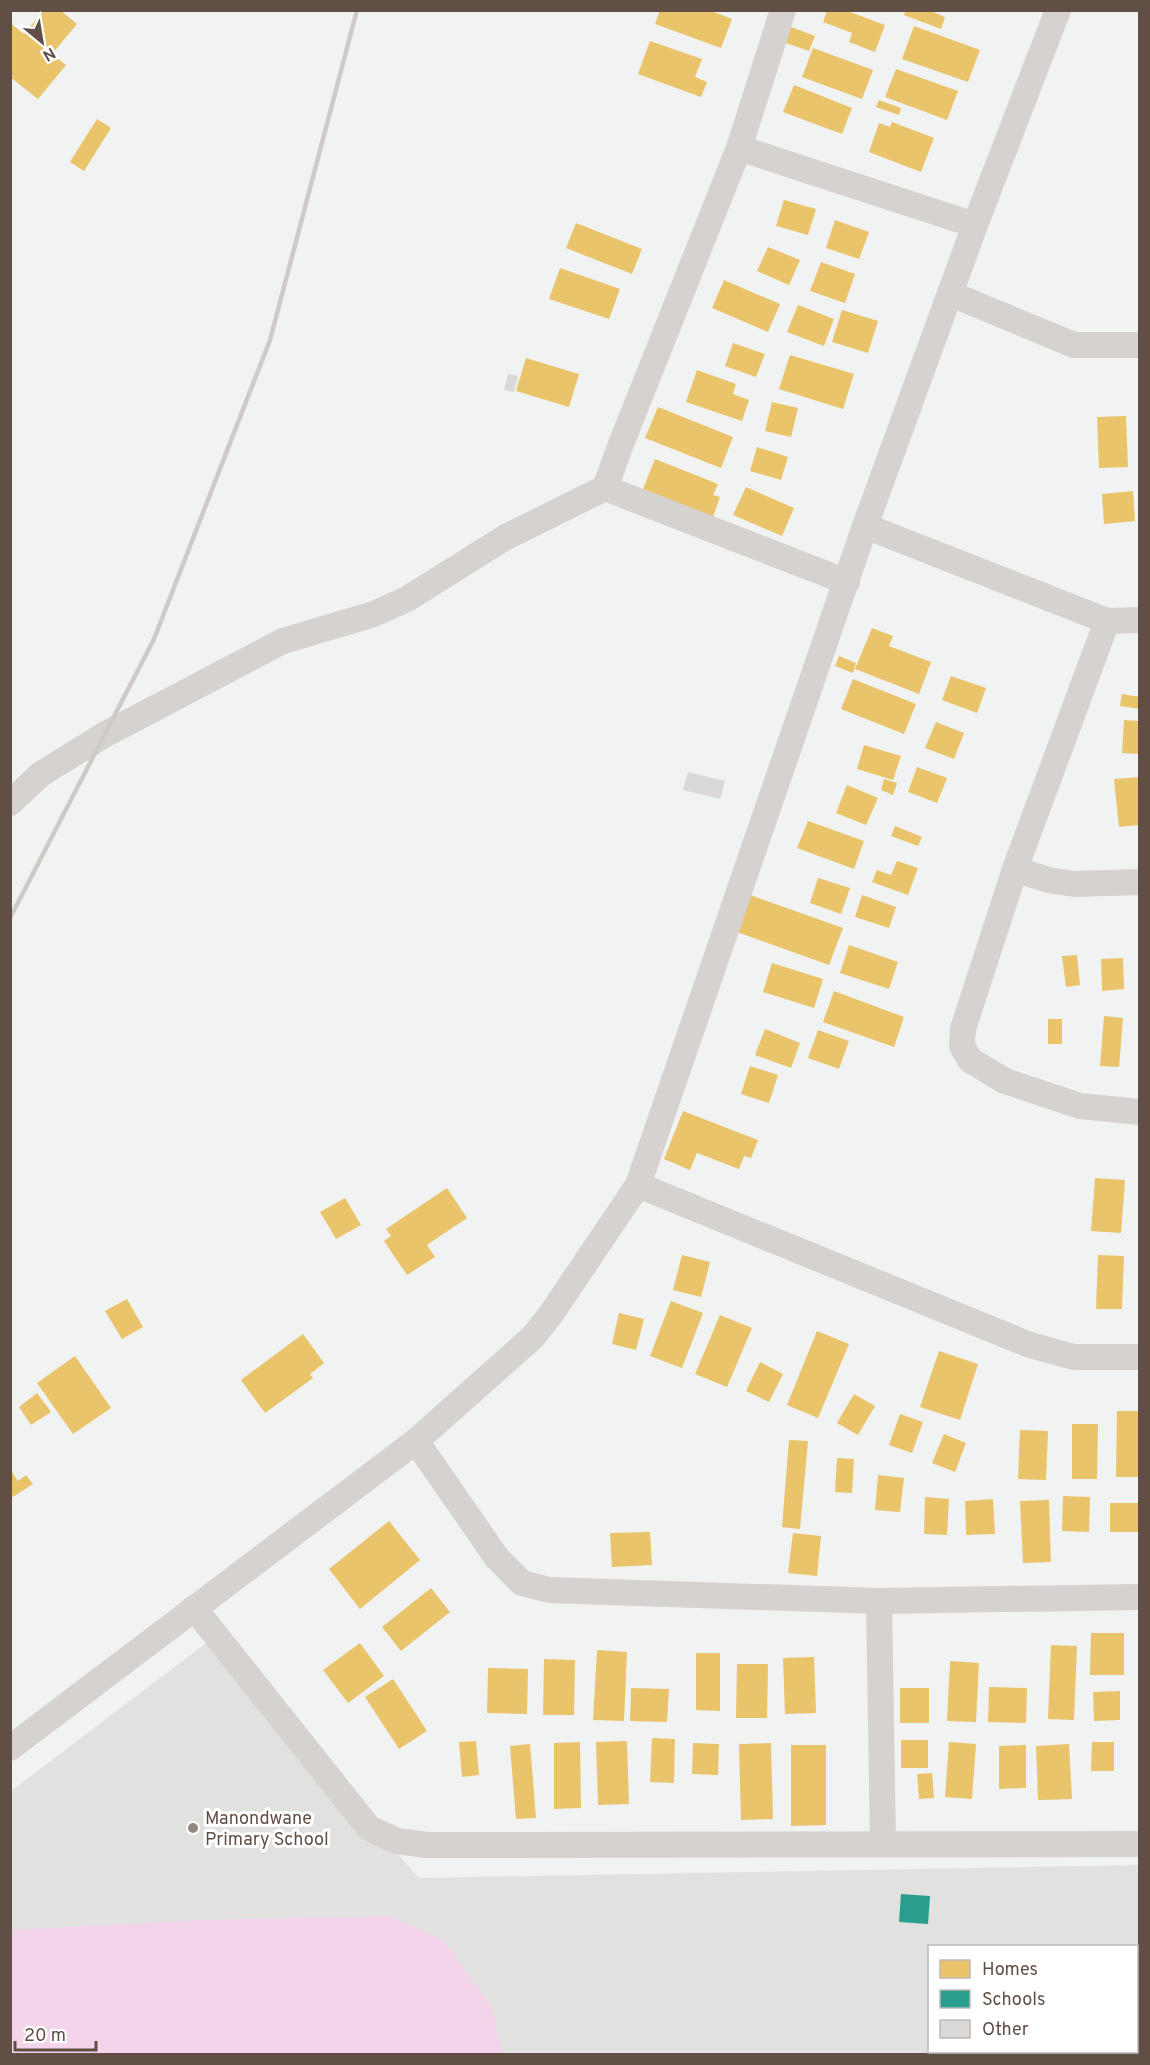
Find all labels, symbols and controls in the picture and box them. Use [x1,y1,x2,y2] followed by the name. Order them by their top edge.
[12,12,72,72] north arrow
[39,42,58,65] text: N
[205,1808,329,1852] place label: Manondwane Primary School
[186,1821,200,1835] marker: Manondwane Primary School
[928,1945,1138,2053] legend
[982,1959,1038,1982] text: Homes
[982,1989,1045,2012] text: Schools
[15,2014,96,2052] scale bar
[982,2019,1029,2042] text: Other
[24,2025,66,2048] text: 20 m

